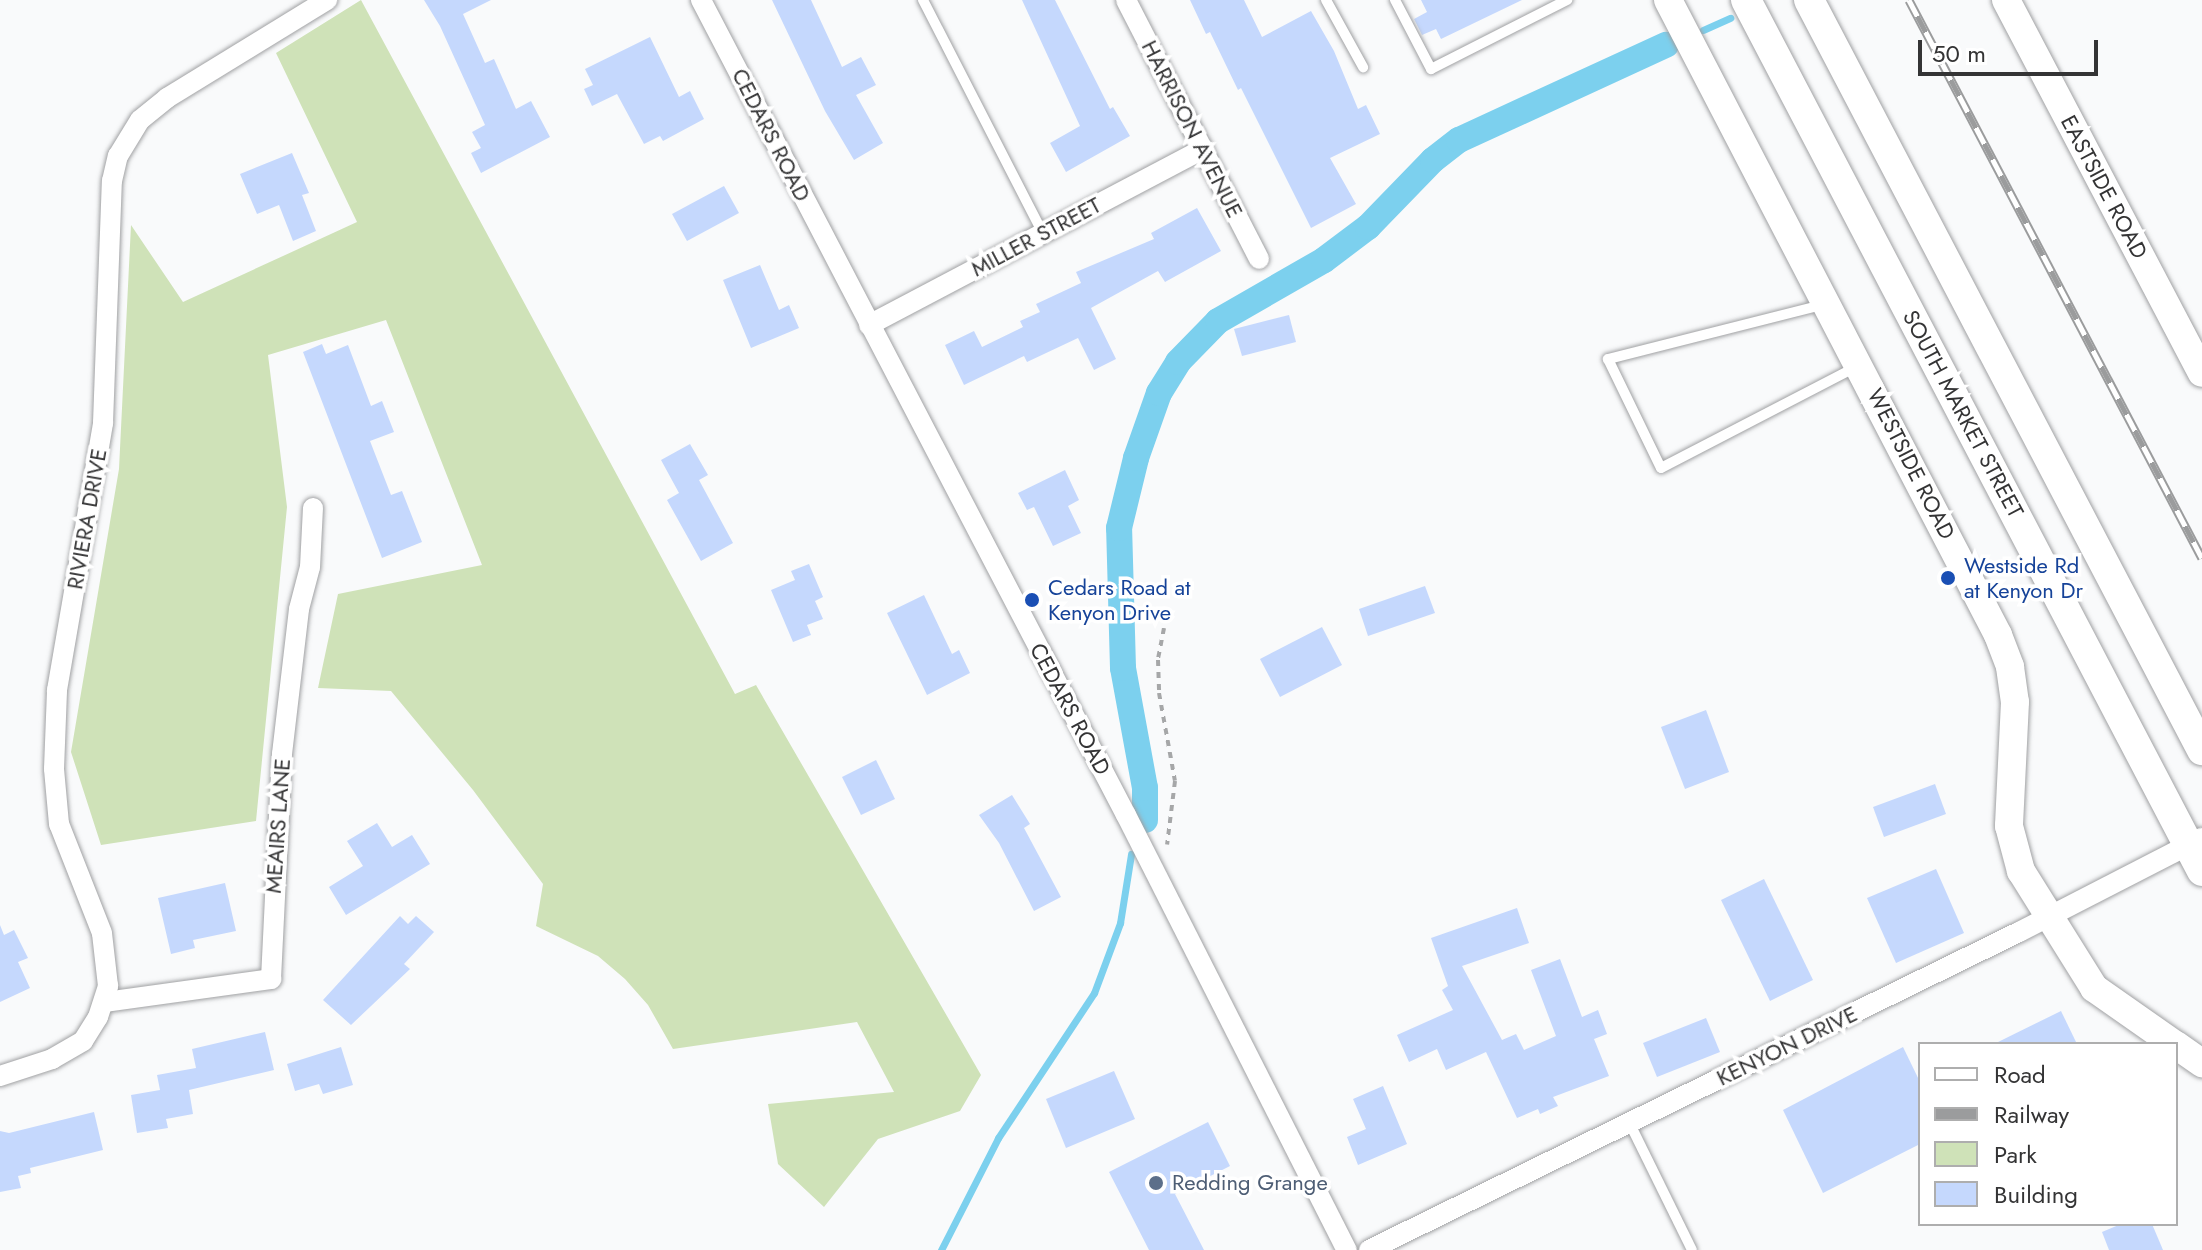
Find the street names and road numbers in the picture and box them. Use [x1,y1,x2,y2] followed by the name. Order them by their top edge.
[1136,36,1248,222] street label: HARRISON AVENUE
[726,64,816,206] street label: CEDARS ROAD
[2055,111,2153,263] street label: EASTSIDE ROAD
[967,192,1105,282] street label: MILLER STREET
[1897,306,2029,522] street label: SOUTH MARKET STREET
[1862,384,1960,544] street label: WESTSIDE ROAD
[62,447,112,591] street label: RIVIERA DRIVE
[1024,639,1116,779] street label: CEDARS ROAD
[260,758,296,894] street label: MEAIRS LANE
[1712,1001,1862,1091] street label: KENYON DRIVE

